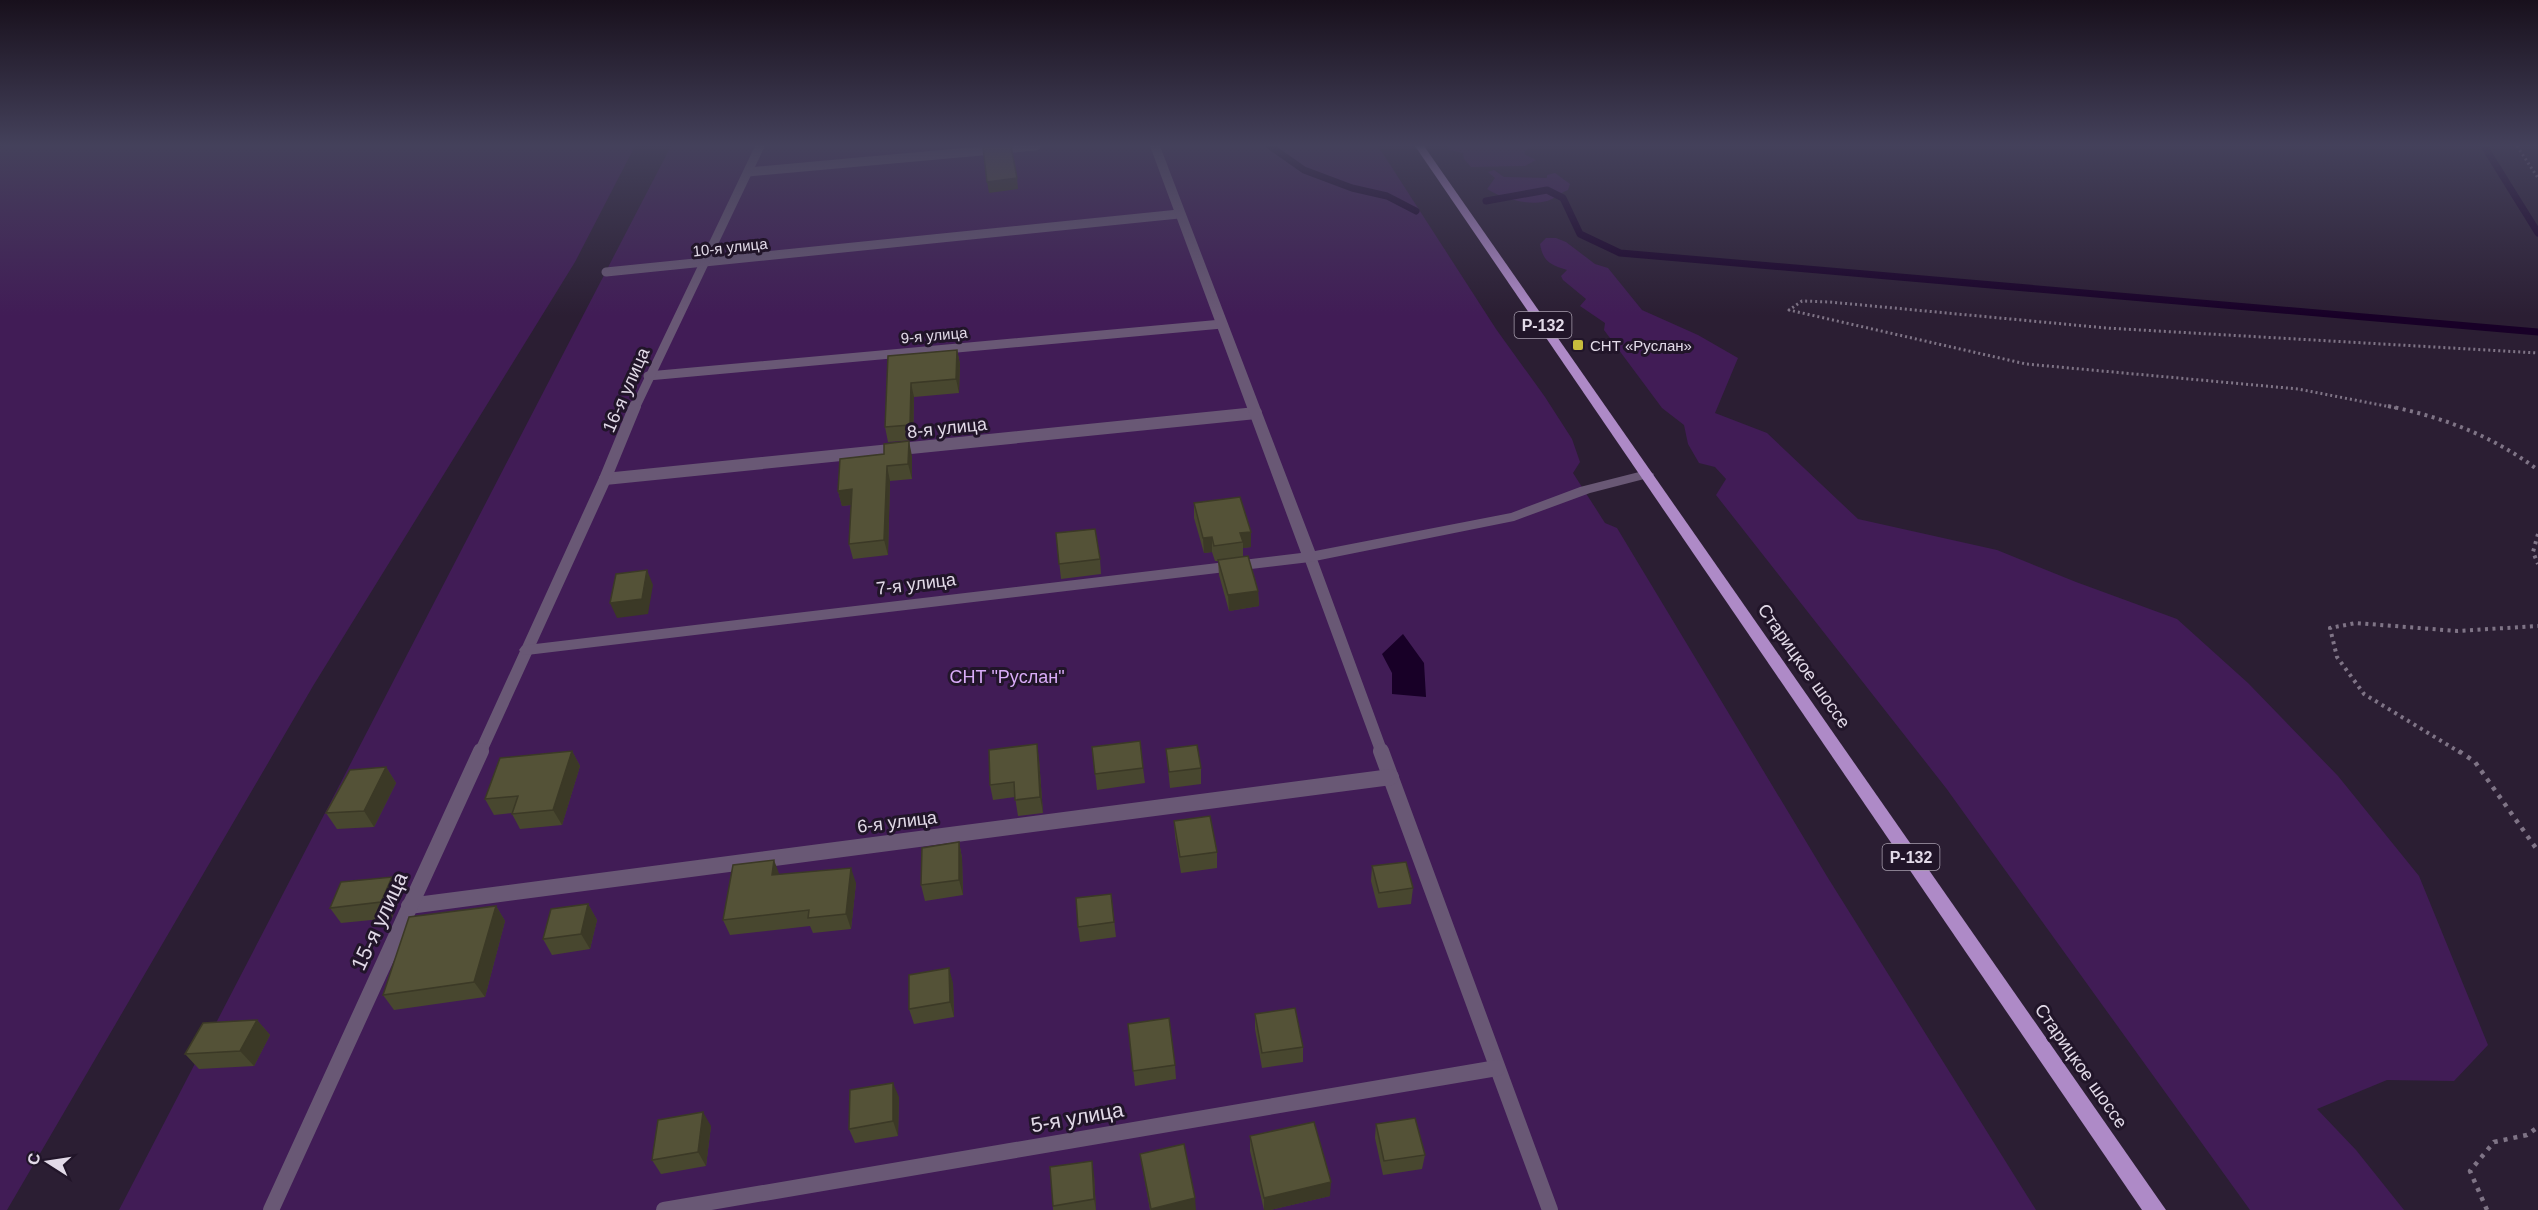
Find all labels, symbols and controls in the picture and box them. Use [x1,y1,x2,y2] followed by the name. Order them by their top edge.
[692,235,769,259] street label: 10-я улица
[1514,312,1572,338] road number: Р-132
[900,324,969,346] street label: 9-я улица
[1590,337,1692,354] place label: СНТ «Руслан»
[1571,338,1585,352] marker: СНТ «Руслан»
[599,344,654,435] street label: 16-я улица
[906,414,989,442] street label: 8-я улица
[875,569,958,599] street label: 7-я улица
[1754,600,1854,732] street label: Старицкое шоссе
[949,667,1065,687] park label: СНТ "Руслан"
[856,807,939,837] street label: 6-я улица
[1882,844,1940,870] road number: Р-132
[346,868,412,974] street label: 15-я улица
[2031,1000,2131,1132] street label: Старицкое шоссе
[1029,1097,1125,1136] street label: 5-я улица
[18,1132,78,1192] north arrow
[24,1151,43,1166] text: С

